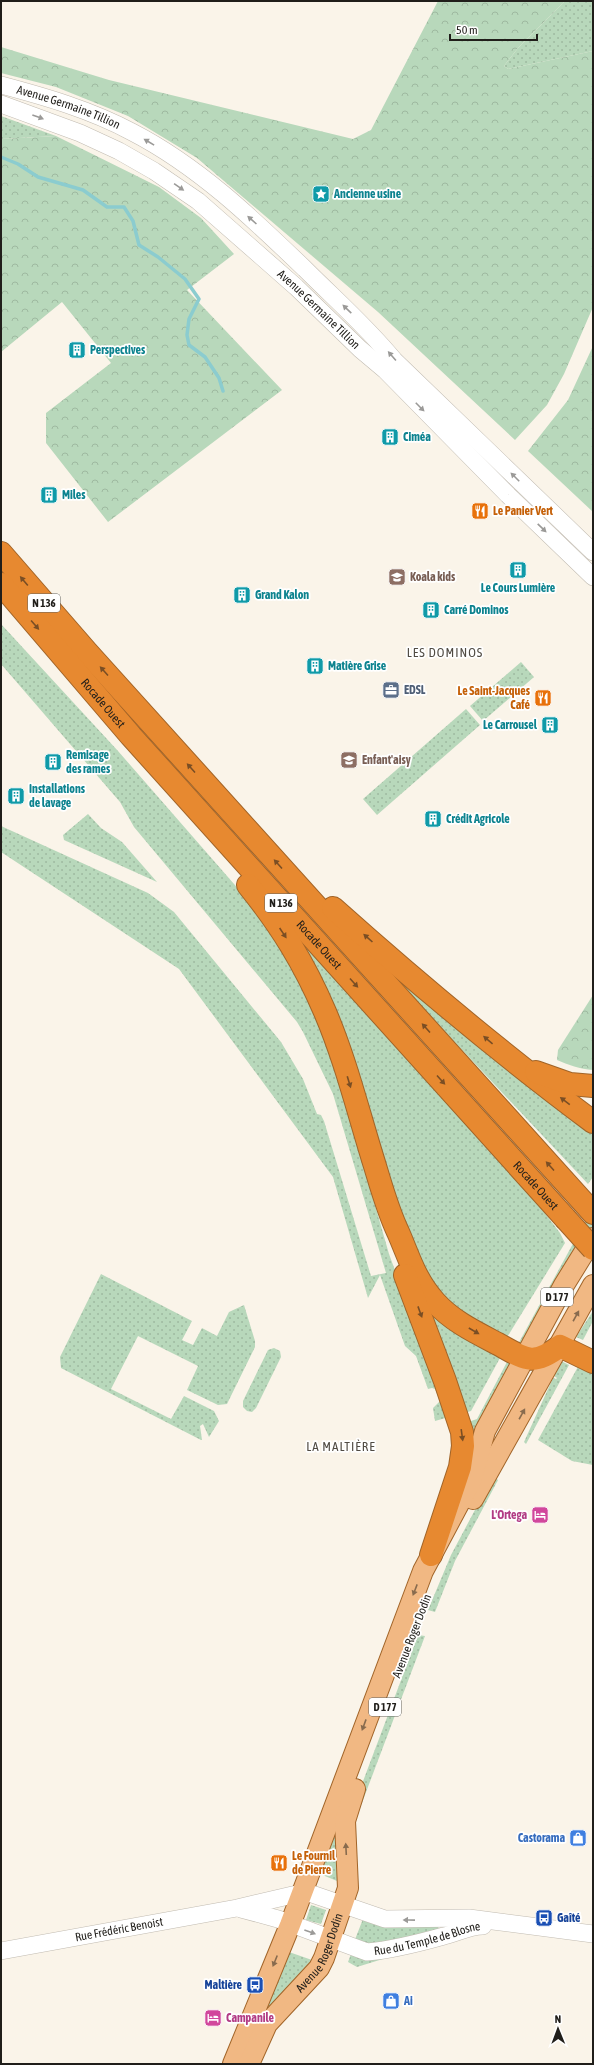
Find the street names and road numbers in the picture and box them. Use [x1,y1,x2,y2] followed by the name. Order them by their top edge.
[15,83,122,132] street label: Avenue Germaine Tillion
[275,267,363,352] street label: Avenue Germaine Tillion
[28,594,60,612] road number: N 136
[78,676,128,731] street label: Rocade Ouest
[265,894,297,912] road number: N 136
[294,918,345,972] street label: Rocade Ouest
[510,1158,562,1213] street label: Rocade Ouest
[541,1288,573,1306] road number: D 177
[390,1592,434,1680] street label: Avenue Roger Dodin
[369,1698,401,1716] road number: D 177
[293,1911,346,1995] street label: Avenue Roger Dodin
[74,1915,165,1944] street label: Rue Frédéric Benoist
[373,1919,481,1958] street label: Rue du Temple de Blosne

